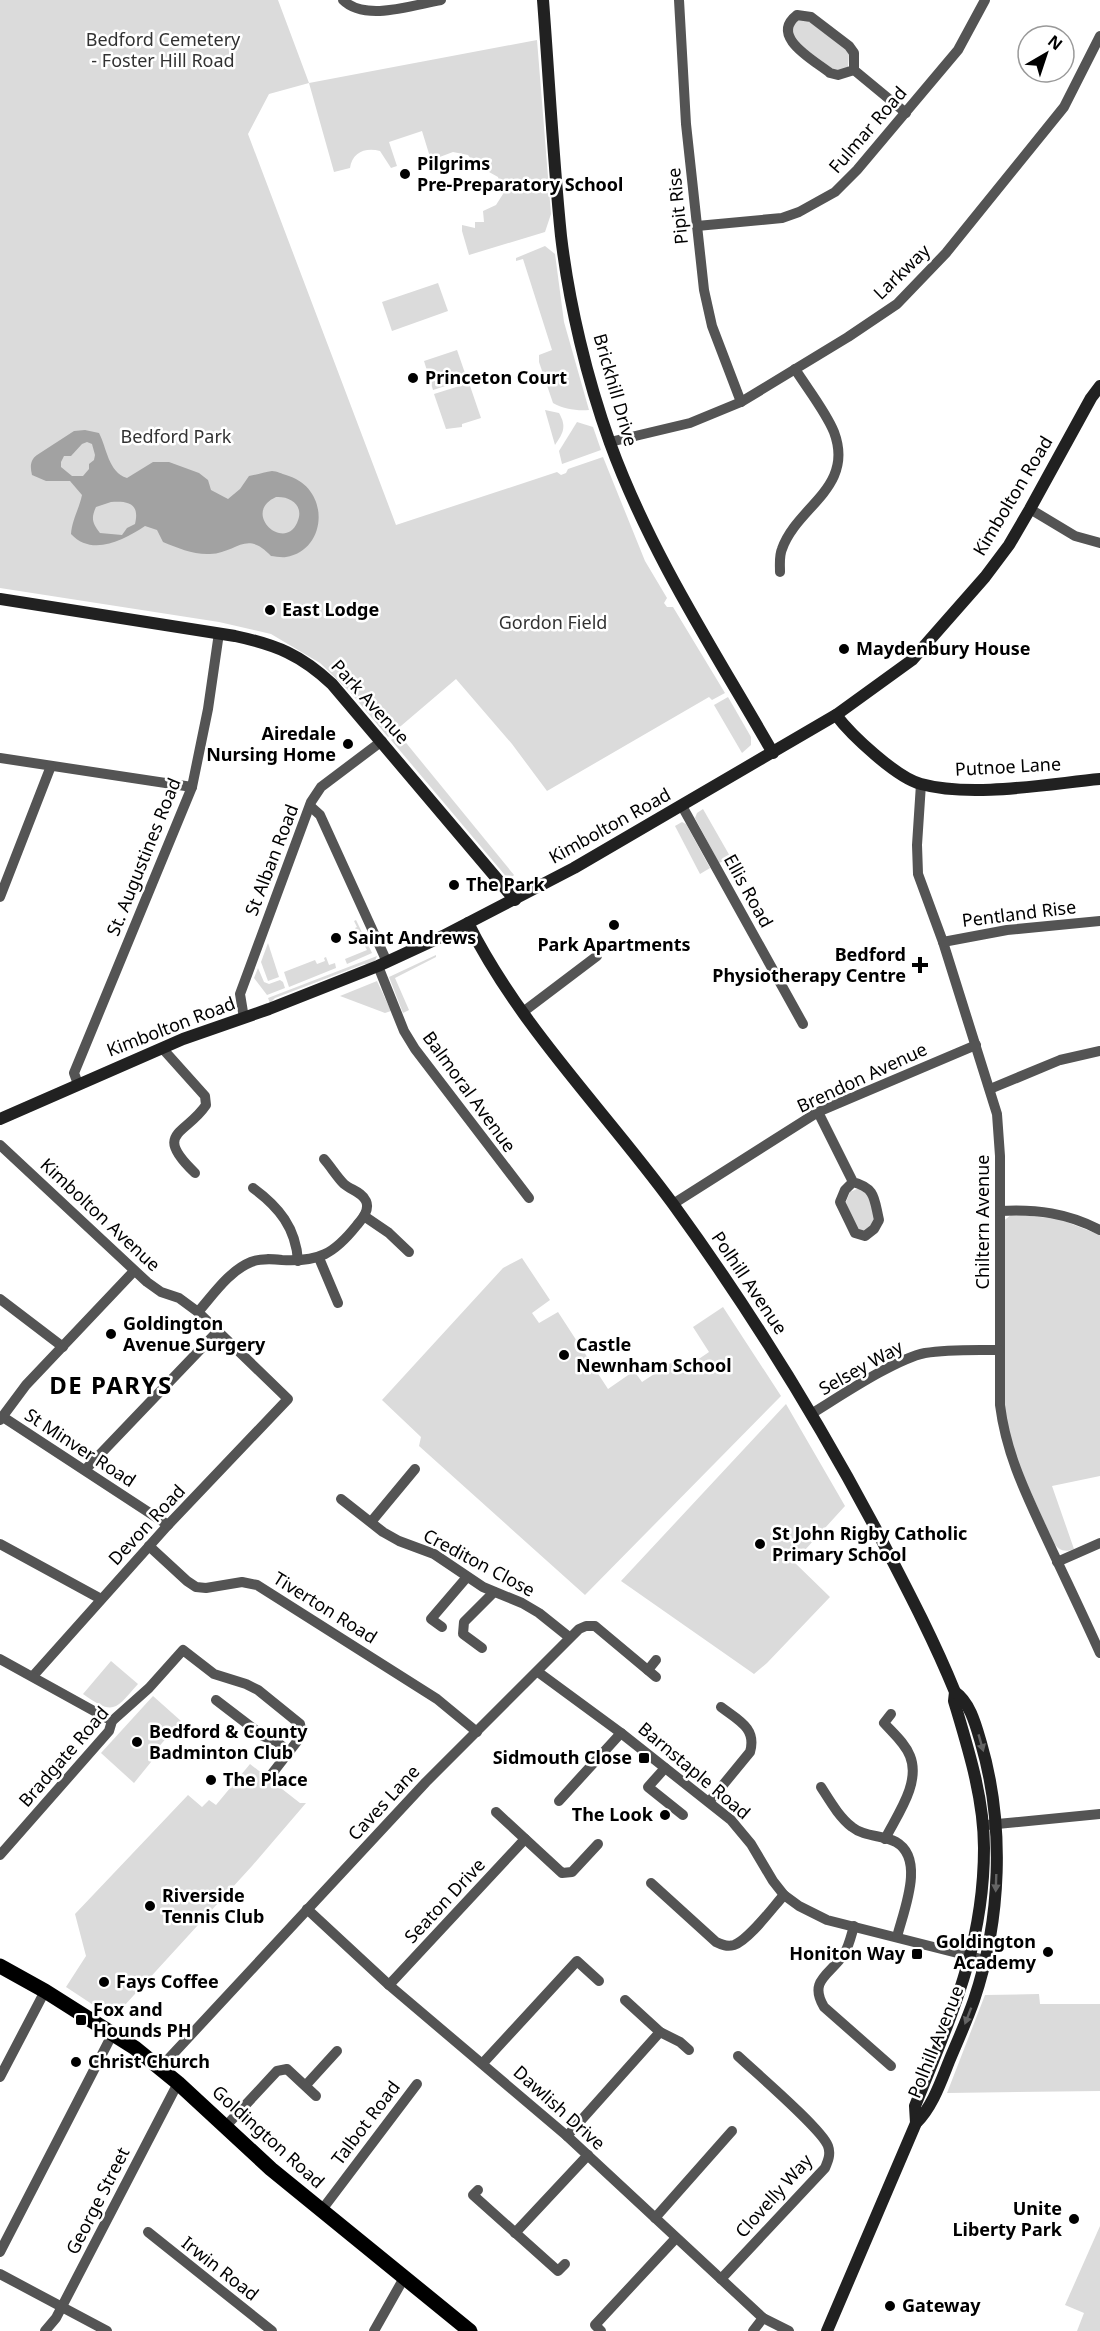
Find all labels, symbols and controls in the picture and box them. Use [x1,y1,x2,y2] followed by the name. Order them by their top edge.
[1016,24,1076,84] north arrow
[86,27,241,72] park label: Bedford Cemetery - Foster Hill Road
[1043,30,1067,55] text: N
[823,81,912,178] street label: Fulmar Road
[417,151,623,196] place label: Pilgrims Pre-Preparatory School
[398,167,412,181] marker: Pilgrims Pre-Preparatory School
[661,167,693,246] street label: Pipit Rise
[868,238,935,304] street label: Larkway
[588,331,644,449] street label: Brickhill Drive
[425,365,567,389] place label: Princeton Court
[406,371,420,385] marker: Princeton Court
[121,424,232,448] park label: Bedford Park
[967,431,1057,560] street label: Kimbolton Road
[282,597,379,621] place label: East Lodge
[263,603,277,617] marker: East Lodge
[499,610,607,634] park label: Gordon Field
[856,636,1030,660] place label: Maydenbury House
[837,642,851,656] marker: Maydenbury House
[326,654,415,749] street label: Park Avenue
[206,721,336,766] place label: Airedale Nursing Home
[341,737,355,751] marker: Airedale Nursing Home
[954,751,1062,781] street label: Putnoe Lane
[100,774,186,939] street label: St. Augustines Road
[544,782,675,869] street label: Kimbolton Road
[239,801,303,919] street label: St Alban Road
[719,849,779,932] street label: Ellis Road
[466,872,546,896] place label: The Park
[447,878,461,892] marker: The Park
[960,894,1077,932] street label: Pentland Rise
[607,918,621,932] marker: Park Apartments
[348,925,476,949] place label: Saint Andrews
[329,931,343,945] marker: Saint Andrews
[537,932,691,956] place label: Park Apartments
[712,942,906,987] place label: Bedford Physiotherapy Centre
[911,956,929,974] marker: Bedford Physiotherapy Centre
[103,991,238,1062] street label: Kimbolton Road
[418,1026,522,1157] street label: Balmoral Avenue
[793,1036,931,1118] street label: Brendon Avenue
[36,1152,166,1276] street label: Kimbolton Avenue
[970,1155,994,1289] street label: Chiltern Avenue
[707,1226,793,1339] street label: Polhill Avenue
[123,1311,266,1356] place label: Goldington Avenue Surgery
[104,1327,118,1341] marker: Goldington Avenue Surgery
[576,1332,732,1377] place label: Castle Newnham School
[814,1334,908,1400] street label: Selsey Way
[557,1348,571,1362] marker: Castle Newnham School
[49,1368,173,1401] district label: DE PARYS
[20,1402,141,1492] street label: St Minver Road
[103,1479,190,1570] street label: Devon Road
[772,1521,967,1566] place label: St John Rigby Catholic Primary School
[419,1523,539,1602] street label: Crediton Close
[753,1537,767,1551] marker: St John Rigby Catholic Primary School
[269,1566,382,1649] street label: Tiverton Road
[13,1701,114,1812] street label: Bradgate Road
[634,1716,756,1824] street label: Barnstaple Road
[149,1719,308,1764] place label: Bedford & County Badminton Club
[976,1734,986,1752] one-way arrow
[130,1735,144,1749] marker: Bedford & County Badminton Club
[493,1745,632,1769] place label: Sidmouth Close
[637,1751,651,1765] marker: Sidmouth Close
[342,1759,424,1845] street label: Caves Lane
[223,1767,308,1791] place label: The Place
[204,1773,218,1787] marker: The Place
[572,1802,654,1826] place label: The Look
[658,1808,672,1822] marker: The Look
[399,1853,490,1948] street label: Seaton Drive
[991,1873,1000,1892] one-way arrow
[162,1883,264,1928] place label: Riverside Tennis Club
[143,1899,157,1913] marker: Riverside Tennis Club
[936,1929,1037,1974] place label: Goldington Academy
[789,1941,906,1965] place label: Honiton Way
[1041,1945,1055,1959] marker: Goldington Academy
[910,1947,924,1961] marker: Honiton Way
[116,1969,219,1993] place label: Fays Coffee
[97,1975,111,1989] marker: Fays Coffee
[902,1982,969,2101] street label: Polhill Avenue
[93,1997,191,2042] place label: Fox and Hounds PH
[963,2007,972,2025] one-way arrow
[74,2013,88,2027] marker: Fox and Hounds PH
[88,2049,210,2073] place label: Christ Church
[69,2055,83,2069] marker: Christ Church
[509,2060,611,2155] street label: Dawlish Drive
[326,2075,405,2169] street label: Talbot Road
[208,2079,330,2193] street label: Goldington Road
[60,2142,135,2258] street label: George Street
[729,2148,818,2242] street label: Clovelly Way
[952,2196,1063,2241] place label: Unite Liberty Park
[1067,2212,1081,2226] marker: Unite Liberty Park
[177,2231,264,2306] street label: Irwin Road
[902,2293,981,2317] place label: Gateway
[883,2299,897,2313] marker: Gateway

